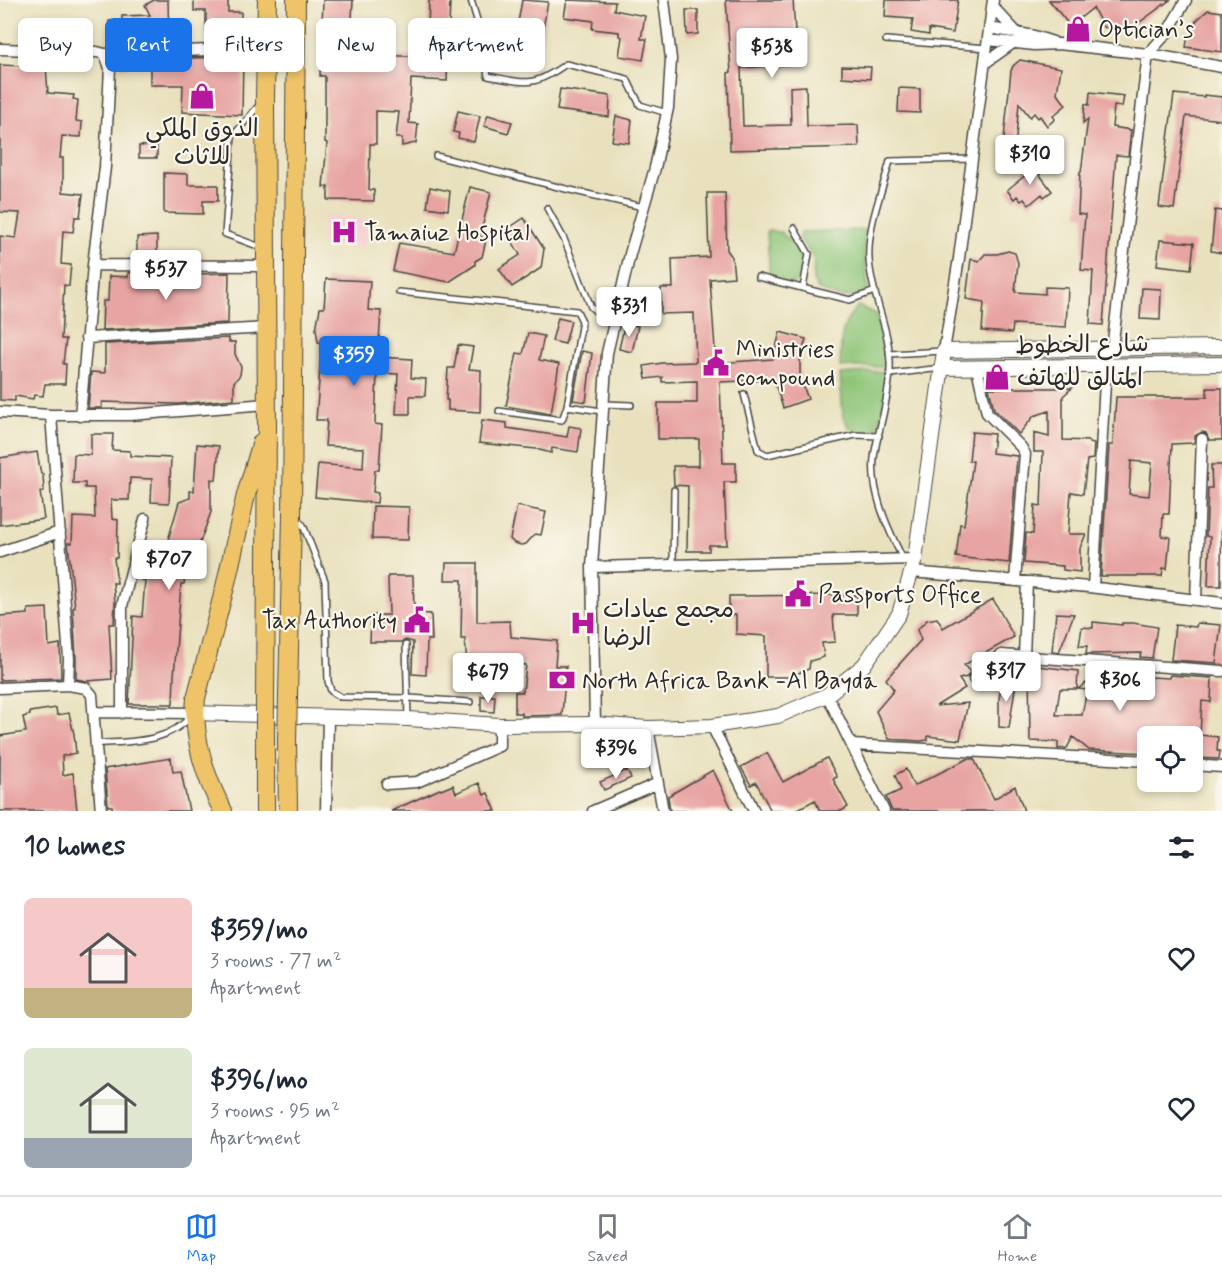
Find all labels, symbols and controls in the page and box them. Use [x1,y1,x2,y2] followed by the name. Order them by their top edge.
[1063,14,1093,44] shop icon: Optician’s
[1098,15,1194,46] place label: Optician’s
[18,18,93,72] chip: Buy
[105,18,192,72] chip: Rent
[204,18,304,72] chip: Filters
[316,18,396,72] chip: New
[408,18,545,72] chip: Apartment
[736,28,808,79] pin: $538
[750,34,794,61] text: $538
[187,81,217,111] shop icon: الذوق الملكي للاثاث
[145,114,259,173] place label: الذوق الملكي للاثاث
[994,135,1066,186] pin: $310
[1009,141,1051,168] text: $310
[329,217,359,247] hospital icon: Tamaiuz Hospital
[364,218,529,249] place label: Tamaiuz Hospital
[130,250,202,301] pin: $537
[144,256,188,283] text: $537
[593,287,665,338] pin: $331
[610,293,648,320] text: $331
[1015,329,1149,362] street label: شارع الخطوط
[736,335,835,394] place label: Ministries compound
[318,336,390,387] pin: $359
[333,342,375,369] text: $359
[701,348,731,378] public building icon: Ministries compound
[982,362,1012,392] shop icon: المتالق للهاتف
[1017,363,1143,394] place label: المتالق للهاتف
[133,540,205,591] pin: $707
[146,546,192,573] text: $707
[783,579,813,609] public building icon: Passports Office
[818,580,982,611] place label: Passports Office
[603,595,734,654] place label: مجمع عيادات الرضا
[402,605,432,635] public building icon: Tax Authority
[262,606,397,637] place label: Tax Authority
[568,608,598,638] hospital icon: مجمع عيادات الرضا
[970,652,1042,703] pin: $317
[452,653,524,704] pin: $679
[986,658,1026,685] text: $317
[467,659,509,686] text: $679
[1084,661,1156,712] pin: $306
[547,665,577,695] bank icon: North Africa Bank -Al Bayda
[582,666,878,697] place label: North Africa Bank -Al Bayda
[1099,667,1141,694] text: $306
[1137,726,1203,792] map controls
[1137,726,1203,792] button: locate
[580,729,652,780] pin: $396
[595,735,637,762] text: $396
[24,830,125,864] text: 10 homes
[1165,831,1198,864] icon: filters
[210,914,308,948] text: $359/mo
[72,922,144,994] icon: home
[1165,942,1198,975] icon: heart
[210,948,342,975] text: 3 rooms · 77 m²
[210,975,301,1002] text: Apartment
[210,1064,308,1098] text: $396/mo
[72,1072,144,1144] icon: home
[1165,1092,1198,1125] icon: heart
[210,1098,340,1125] text: 3 rooms · 95 m²
[210,1125,301,1152] text: Apartment
[185,1210,218,1267] tab: Map
[587,1210,628,1267] tab: Saved
[997,1210,1037,1267] tab: Home

